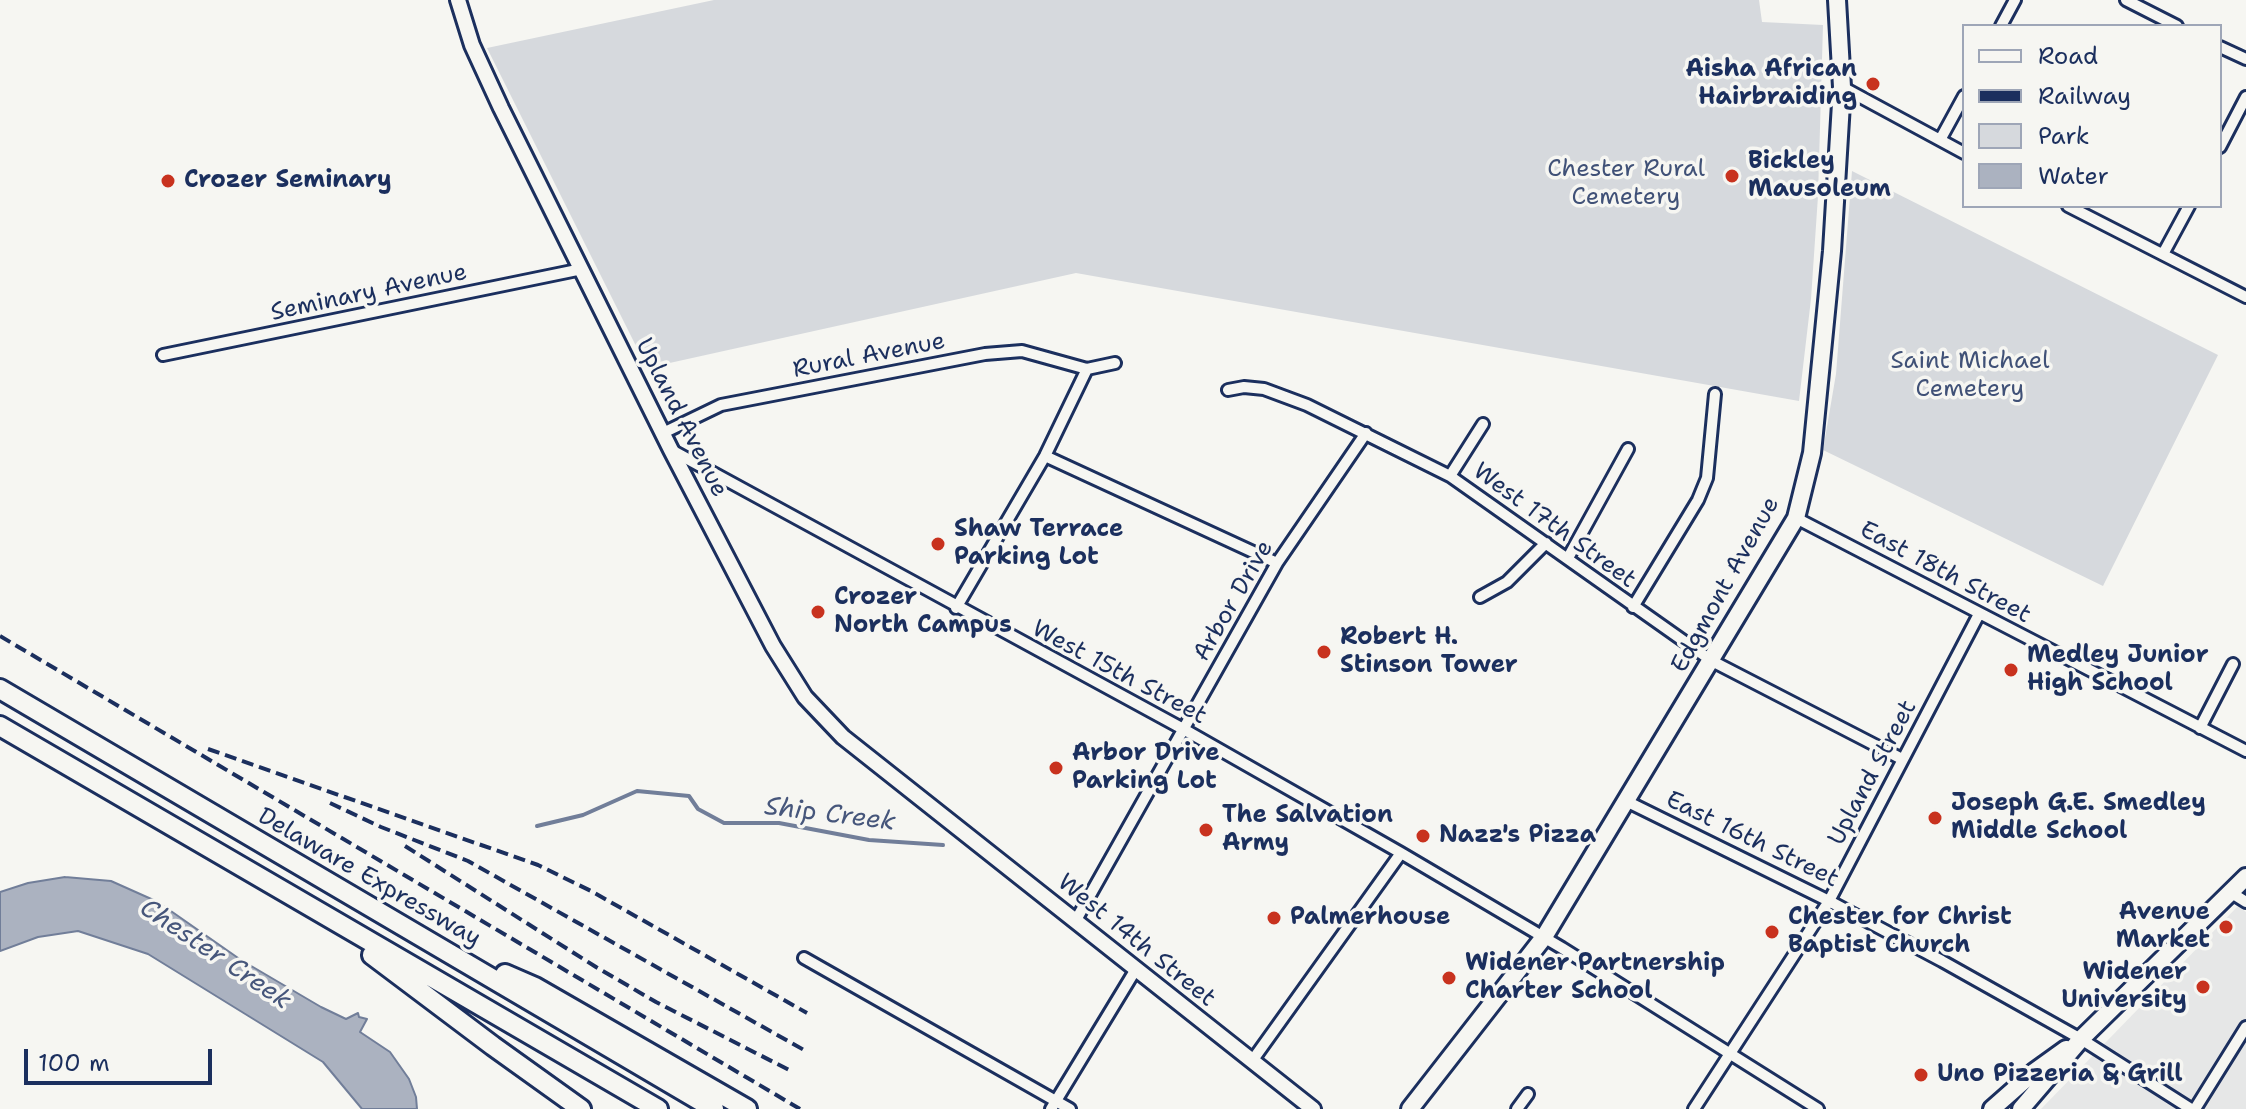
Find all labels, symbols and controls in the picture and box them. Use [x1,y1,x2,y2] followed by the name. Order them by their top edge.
[1962,24,2222,208] legend
[2038,40,2098,72] text: Road
[1685,56,1857,112] place label: Aisha African Hairbraiding
[1864,75,1882,93] marker: Aisha African Hairbraiding
[2038,80,2131,112] text: Railway
[2038,120,2090,152] text: Park
[1748,148,1891,204] place label: Bickley Mausoleum
[1547,156,1705,212] park label: Chester Rural Cemetery
[2038,160,2109,192] text: Water
[184,167,392,195] place label: Crozer Seminary
[1723,167,1741,185] marker: Bickley Mausoleum
[159,172,177,190] marker: Crozer Seminary
[268,258,470,328] street label: Seminary Avenue
[790,327,948,385] street label: Rural Avenue
[629,334,733,502] street label: Upland Avenue
[1891,348,2049,404] park label: Saint Michael Cemetery
[1467,457,1641,595] street label: West 17th Street
[1666,492,1786,678] street label: Edgmont Avenue
[954,516,1124,572] place label: Shaw Terrace Parking Lot
[1855,516,2035,630] street label: East 18th Street
[929,535,947,553] marker: Shaw Terrace Parking Lot
[1188,536,1280,666] street label: Arbor Drive
[834,584,1012,640] place label: Crozer North Campus
[809,603,827,621] marker: Crozer North Campus
[1027,615,1211,731] street label: West 15th Street
[1340,624,1518,680] place label: Robert H. Stinson Tower
[2027,642,2209,698] place label: Medley Junior High School
[1315,643,1333,661] marker: Robert H. Stinson Tower
[2002,661,2020,679] marker: Medley Junior High School
[1823,696,1923,850] street label: Upland Street
[1072,740,1220,796] place label: Arbor Drive Parking Lot
[1047,759,1065,777] marker: Arbor Drive Parking Lot
[1661,786,1843,894] street label: East 16th Street
[1951,790,2206,846] place label: Joseph G.E. Smedley Middle School
[763,791,897,839] water label: Ship Creek
[252,802,486,954] street label: Delaware Expressway
[1222,802,1393,858] place label: The Salvation Army
[1926,809,1944,827] marker: Joseph G.E. Smedley Middle School
[1197,821,1215,839] marker: The Salvation Army
[1439,822,1596,850] place label: Nazz's Pizza
[1414,827,1432,845] marker: Nazz's Pizza
[1051,868,1221,1014] street label: West 14th Street
[133,893,297,1017] water label: Chester Creek
[2116,899,2210,955] place label: Avenue Market
[1290,904,1450,932] place label: Palmerhouse
[1788,904,2012,960] place label: Chester for Christ Baptist Church
[1265,909,1283,927] marker: Palmerhouse
[2217,918,2235,936] marker: Avenue Market
[1763,923,1781,941] marker: Chester for Christ Baptist Church
[1465,950,1725,1006] place label: Widener Partnership Charter School
[2061,959,2187,1015] place label: Widener University
[1440,969,1458,987] marker: Widener Partnership Charter School
[2194,978,2212,996] marker: Widener University
[28,1033,216,1083] scale bar
[38,1047,110,1079] text: 100 m
[1937,1061,2183,1089] place label: Uno Pizzeria & Grill
[1912,1066,1930,1084] marker: Uno Pizzeria & Grill

